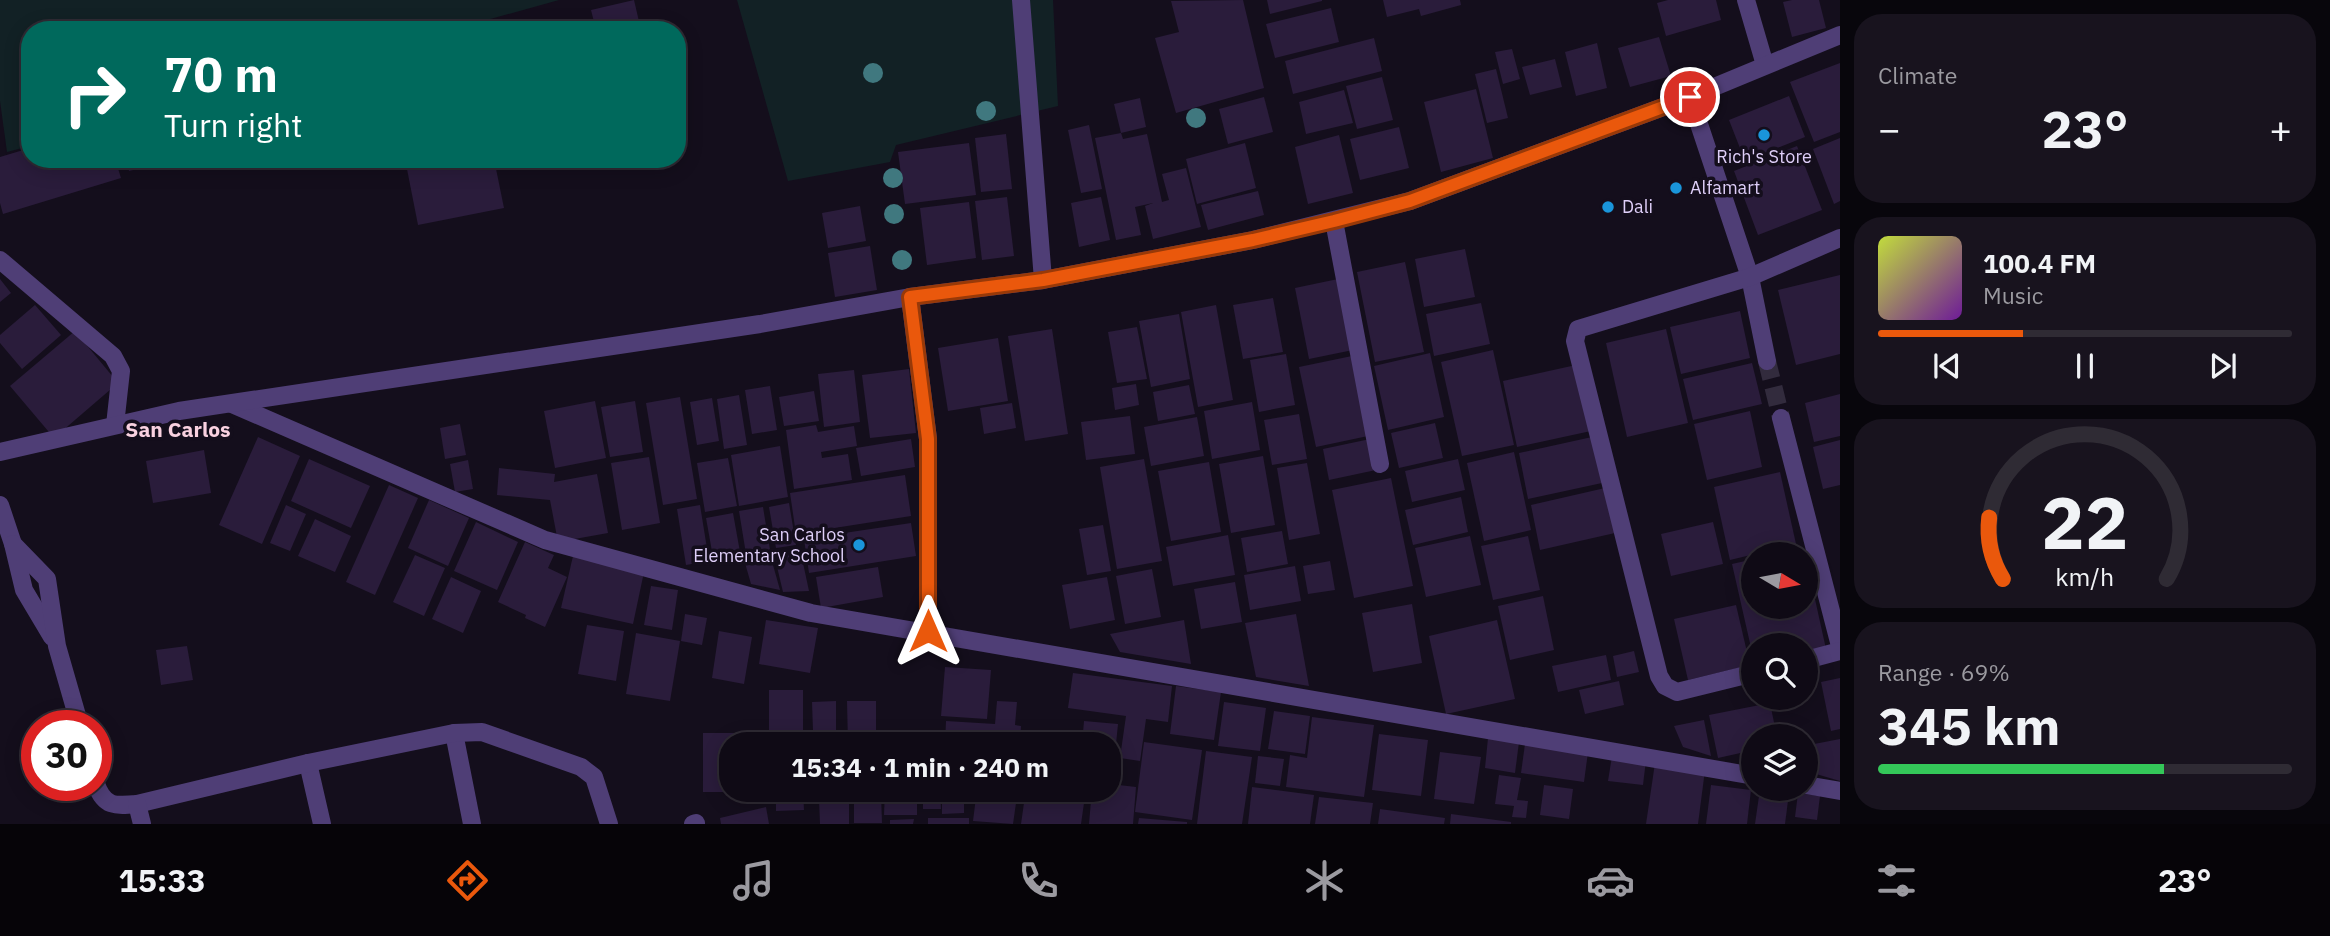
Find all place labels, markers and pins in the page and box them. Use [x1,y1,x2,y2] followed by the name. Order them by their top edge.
[1660,67,1720,127] pin
[1756,127,1772,143] marker: Rich's Store
[1716,145,1812,168] place label: Rich's Store
[1690,176,1760,199] place label: Alfamart
[1668,180,1684,196] marker: Alfamart
[1622,195,1653,218] place label: Dali
[1600,199,1616,215] marker: Dali
[693,523,845,567] place label: San Carlos Elementary School
[851,537,867,553] marker: San Carlos Elementary School

